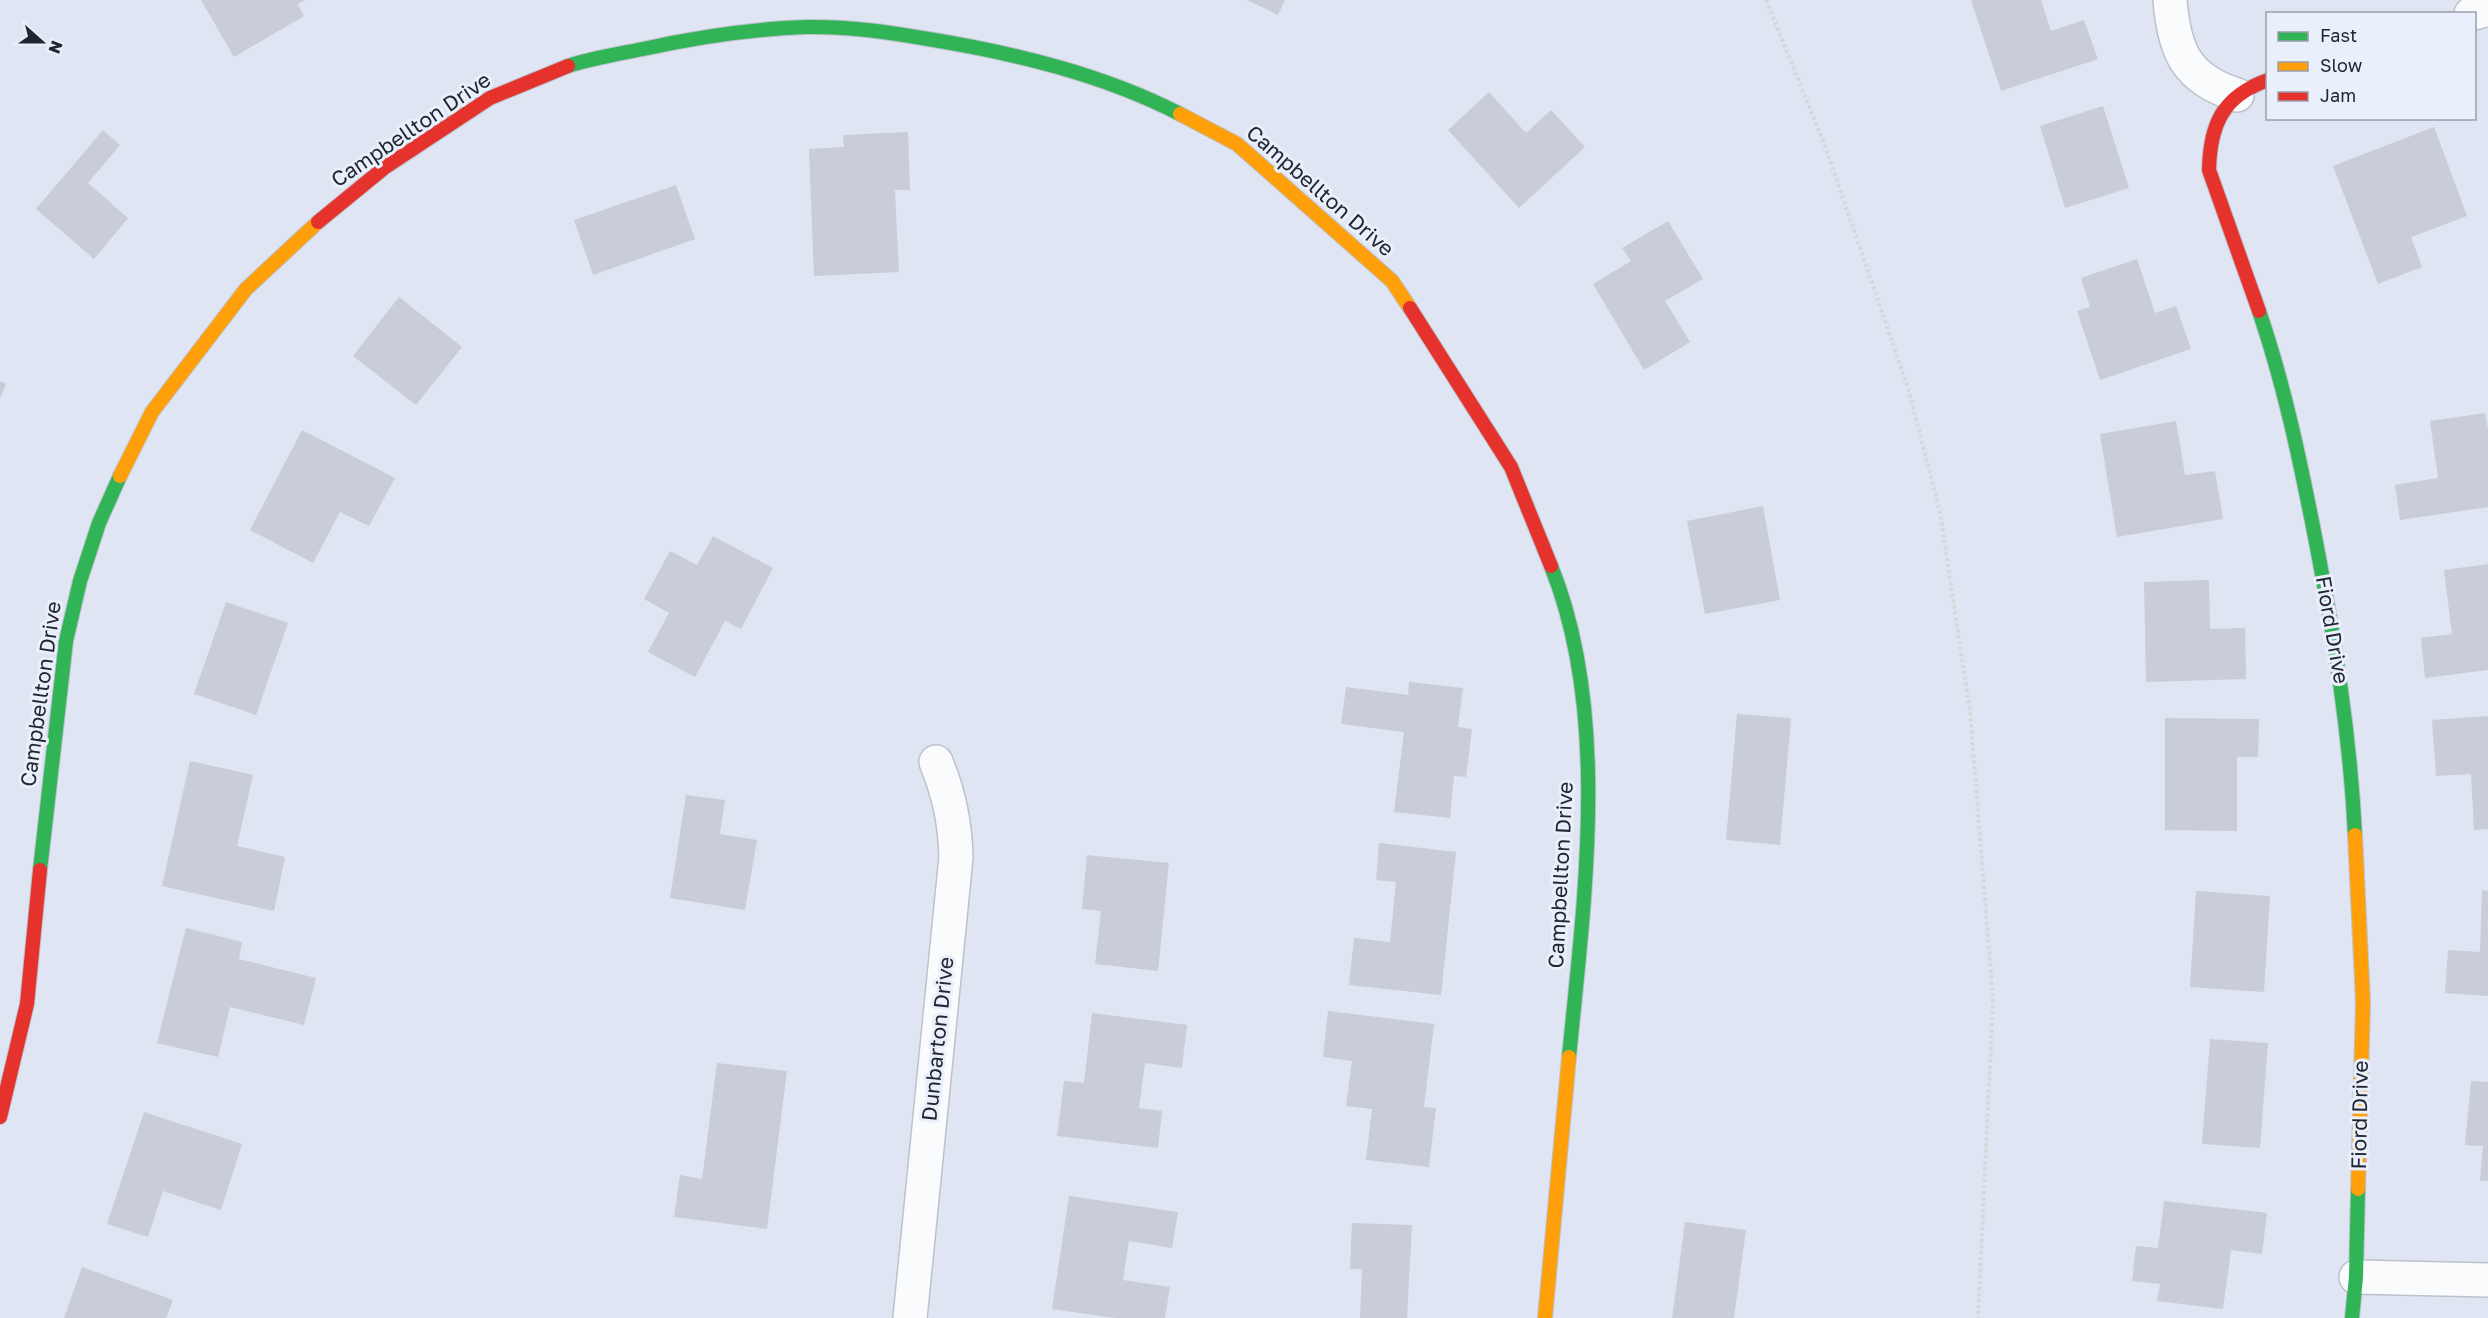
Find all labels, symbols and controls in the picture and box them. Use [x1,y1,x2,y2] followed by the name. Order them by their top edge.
[12,12,72,72] north arrow
[2266,12,2476,120] legend
[2320,24,2357,46] text: Fast
[44,38,68,57] text: N
[2320,54,2363,76] text: Slow
[326,66,495,192] street label: Campbellton Drive
[2320,84,2356,106] text: Jam
[1242,119,1400,261] street label: Campbellton Drive
[2311,574,2355,686] street label: Fiord Drive
[14,599,66,788] street label: Campbellton Drive
[1542,781,1578,969] street label: Campbellton Drive
[915,956,959,1122] street label: Dunbarton Drive
[2345,1060,2373,1170] street label: Fiord Drive

